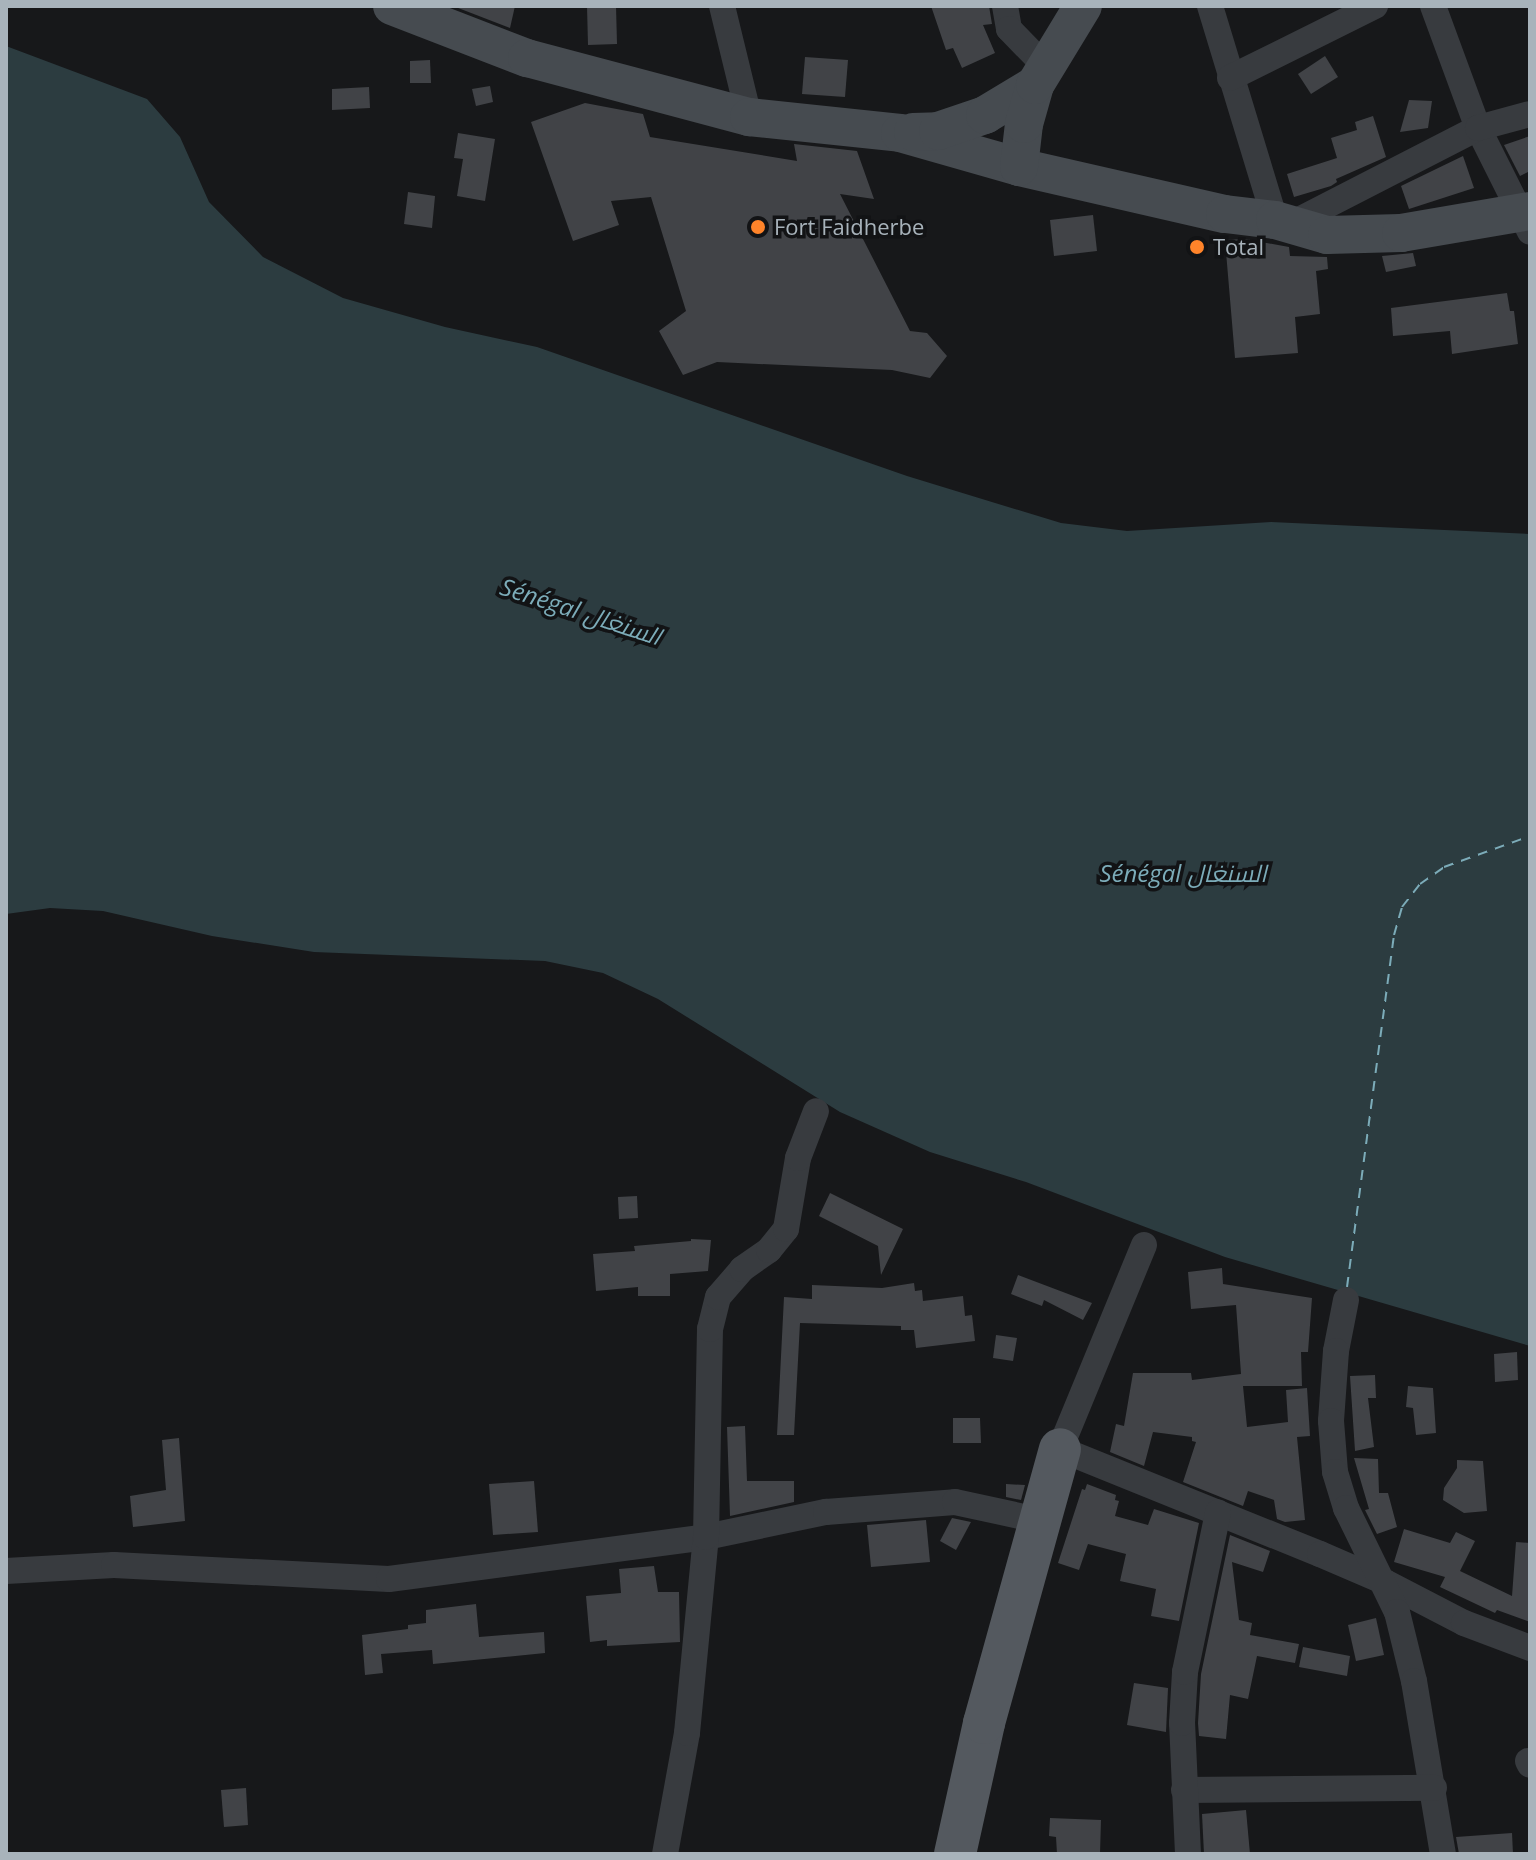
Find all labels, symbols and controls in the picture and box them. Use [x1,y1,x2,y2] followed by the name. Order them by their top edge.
[774,214,924,240] place label: Fort Faidherbe
[749,218,767,236] marker: Fort Faidherbe
[1213,234,1264,260] place label: Total
[1188,238,1206,256] marker: Total
[497,571,665,651] water label: Sénégal السنغال
[1099,859,1267,887] water label: Sénégal السنغال

